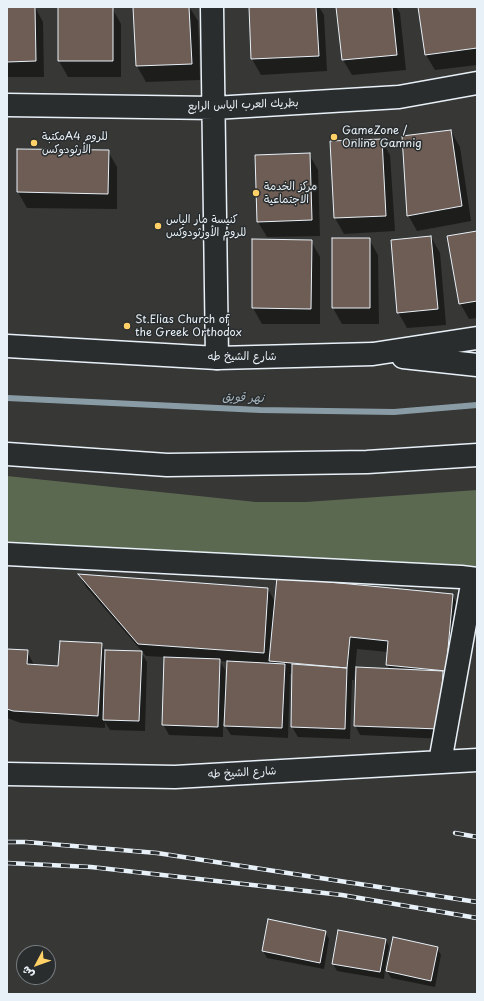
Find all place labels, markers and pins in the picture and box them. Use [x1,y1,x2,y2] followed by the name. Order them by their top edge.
[342,124,422,150] place label: GameZone / Online Gamnig
[42,130,108,156] place label: مكتبةA4 للروم الأرثودوكس
[329,132,339,142] marker: GameZone / Online Gamnig
[29,138,39,148] marker: مكتبةA4 للروم الأرثودوكس
[264,180,317,206] place label: مركز الخدمة الاجتماعية
[251,188,261,198] marker: مركز الخدمة الاجتماعية
[166,213,246,239] place label: كنيسة مار الياس للروم الأورثودوكس
[153,221,163,231] marker: كنيسة مار الياس للروم الأورثودوكس
[135,313,242,339] place label: St.Elias Church of the Greek Orthodox
[122,321,132,331] marker: St.Elias Church of the Greek Orthodox

